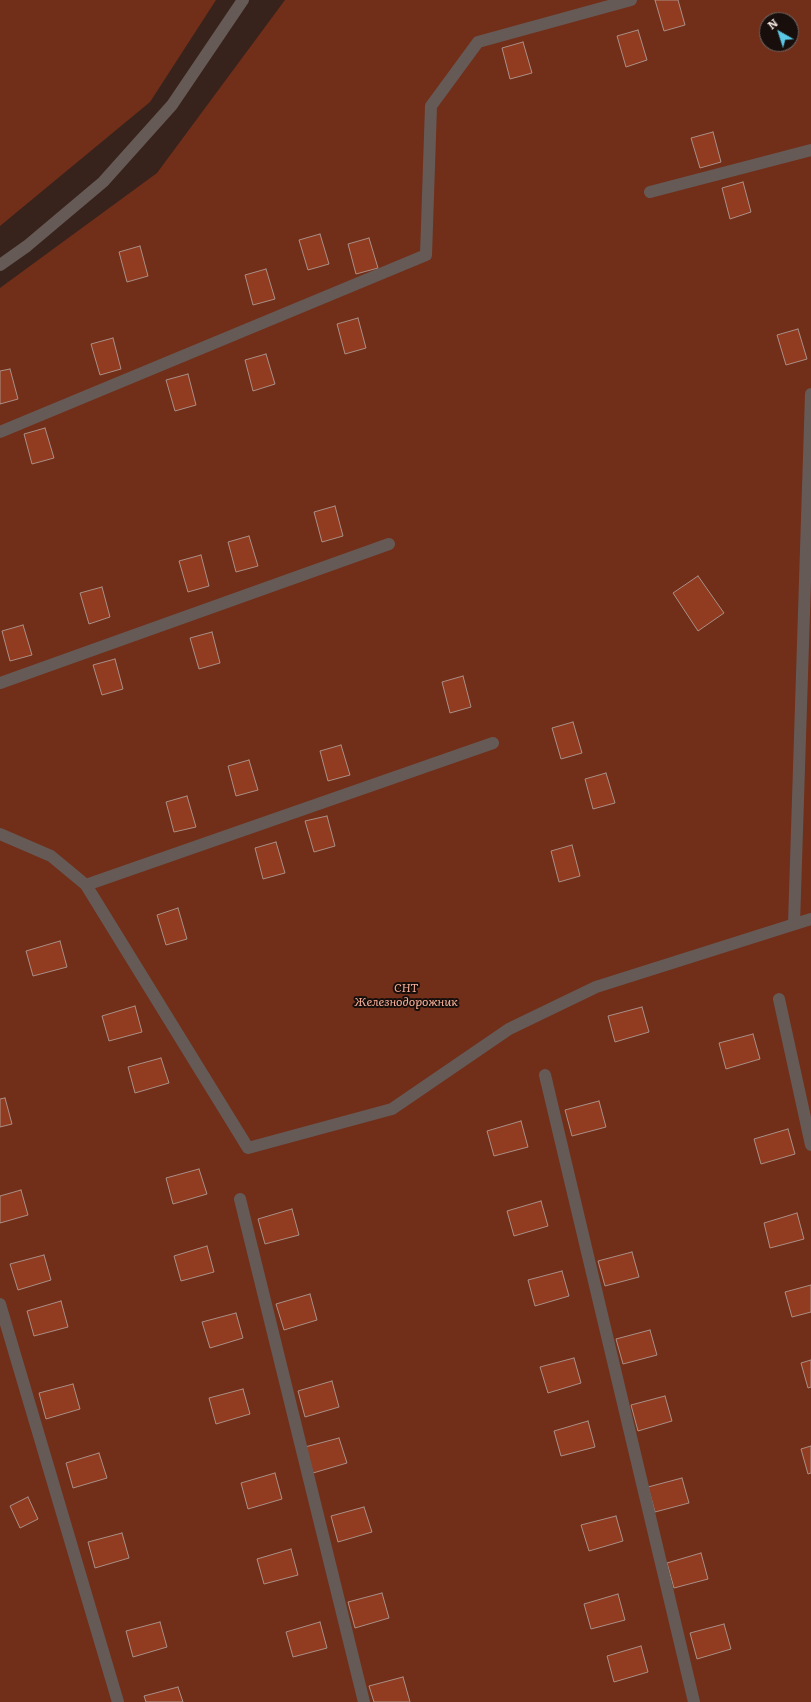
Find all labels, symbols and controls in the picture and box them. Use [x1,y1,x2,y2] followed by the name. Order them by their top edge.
[759,12,799,52] north arrow
[763,14,781,33] text: N
[354,981,458,1009] park label: СНТ Железнодорожник

